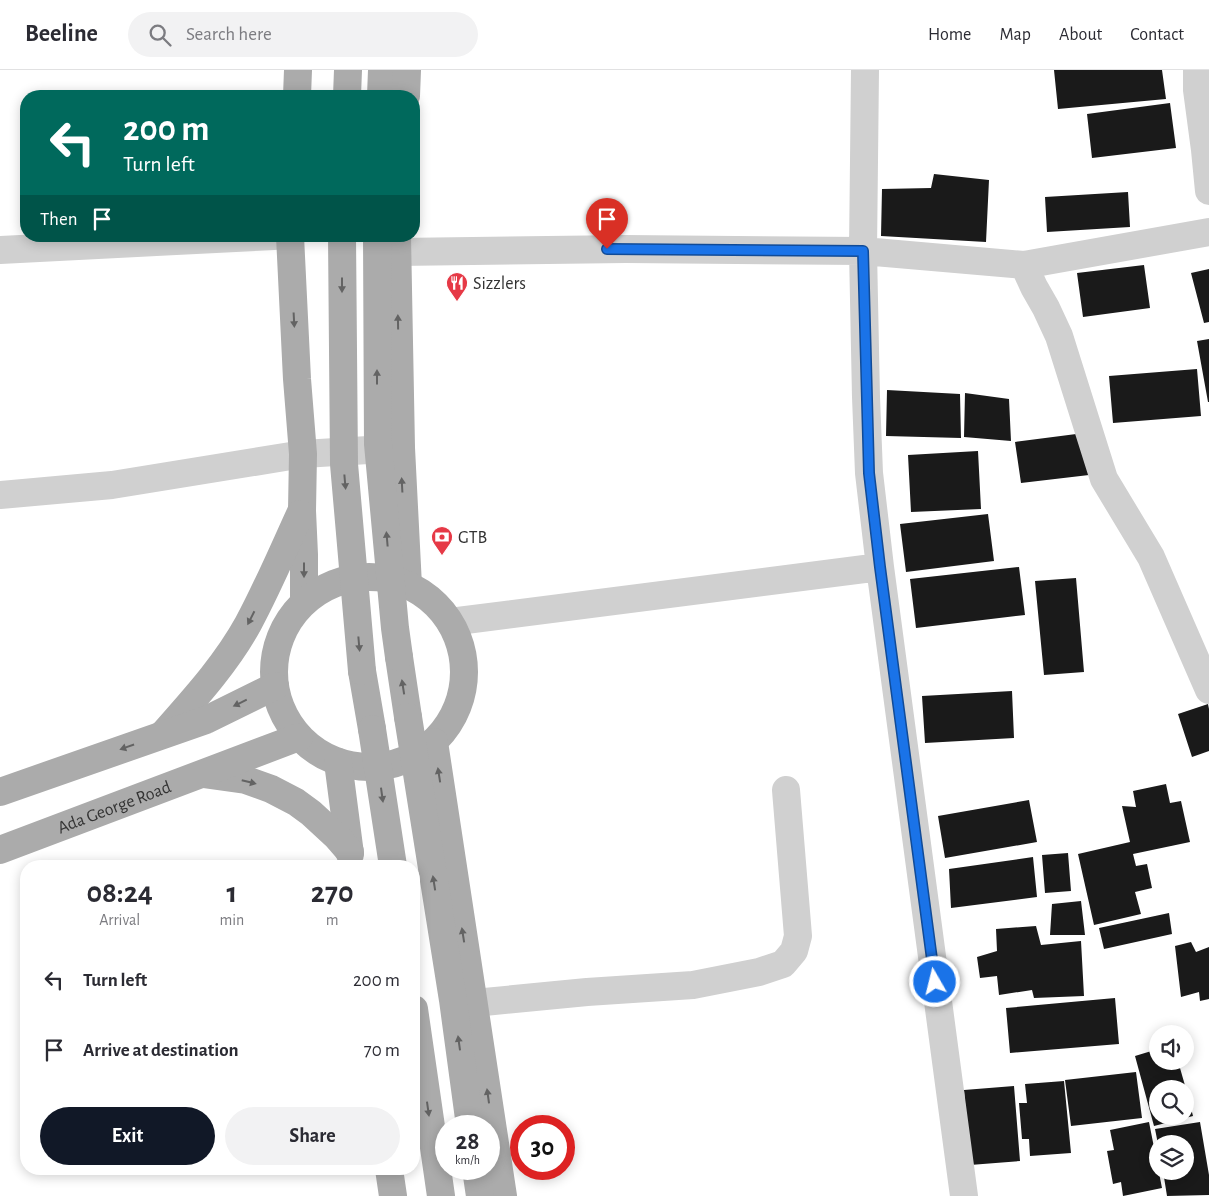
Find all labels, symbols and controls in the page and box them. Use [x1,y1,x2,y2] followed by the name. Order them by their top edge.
[128,12,478,57] search box
[146,21,174,49] icon: search
[25,22,98,46] text: Beeline
[186,25,272,44] text: Search here
[928,26,971,44] text: Home
[999,26,1031,44] text: Map
[1059,26,1102,44] text: About
[1130,26,1184,44] text: Contact
[40,110,105,175] icon: left
[123,112,210,147] text: 200 m
[123,153,195,175] text: Turn left
[586,198,628,249] pin
[88,205,116,233] icon: arrive
[593,205,621,233] icon: arrive
[40,210,78,229] text: Then
[445,271,469,302] restaurant icon: Sizzlers
[473,275,526,293] place label: Sizzlers
[338,277,346,293] one-way arrow
[291,312,299,328] one-way arrow
[394,314,402,330] one-way arrow
[373,369,381,385] one-way arrow
[341,475,349,491] one-way arrow
[398,476,406,492] one-way arrow
[430,525,454,556] bank icon: GTB
[458,529,487,547] place label: GTB
[382,531,390,547] one-way arrow
[300,562,308,578] one-way arrow
[247,611,255,625] one-way arrow
[356,637,364,653] one-way arrow
[399,679,407,695] one-way arrow
[233,699,247,707] one-way arrow
[119,744,134,752] one-way arrow
[435,766,443,782] one-way arrow
[55,778,174,837] street label: Ada George Road
[242,778,257,786] one-way arrow
[378,787,386,803] one-way arrow
[430,874,438,890] one-way arrow
[86,878,153,908] text: 08:24
[226,878,237,908] text: 1
[311,878,354,908] text: 270
[99,912,140,928] text: Arrival
[219,912,244,928] text: min
[326,912,339,928] text: m
[459,927,467,943] one-way arrow
[908,955,960,1007] position arrow
[40,966,68,994] icon: left
[83,971,147,990] text: Turn left
[353,971,400,990] text: 200 m
[1149,1025,1194,1180] map controls
[1149,1025,1194,1070] button: sound
[455,1035,463,1051] one-way arrow
[40,1036,68,1064] icon: arrive
[83,1041,239,1060] text: Arrive at destination
[364,1041,400,1060] text: 70 m
[1149,1080,1194,1125] button: search
[484,1087,492,1103] one-way arrow
[425,1101,433,1117] one-way arrow
[40,1107,215,1165] button: Exit
[225,1107,400,1165] button: Share
[510,1115,575,1180] speed limit sign: 30
[455,1129,480,1154] text: 28
[1149,1135,1194,1180] button: layers
[455,1154,480,1166] text: km/h

